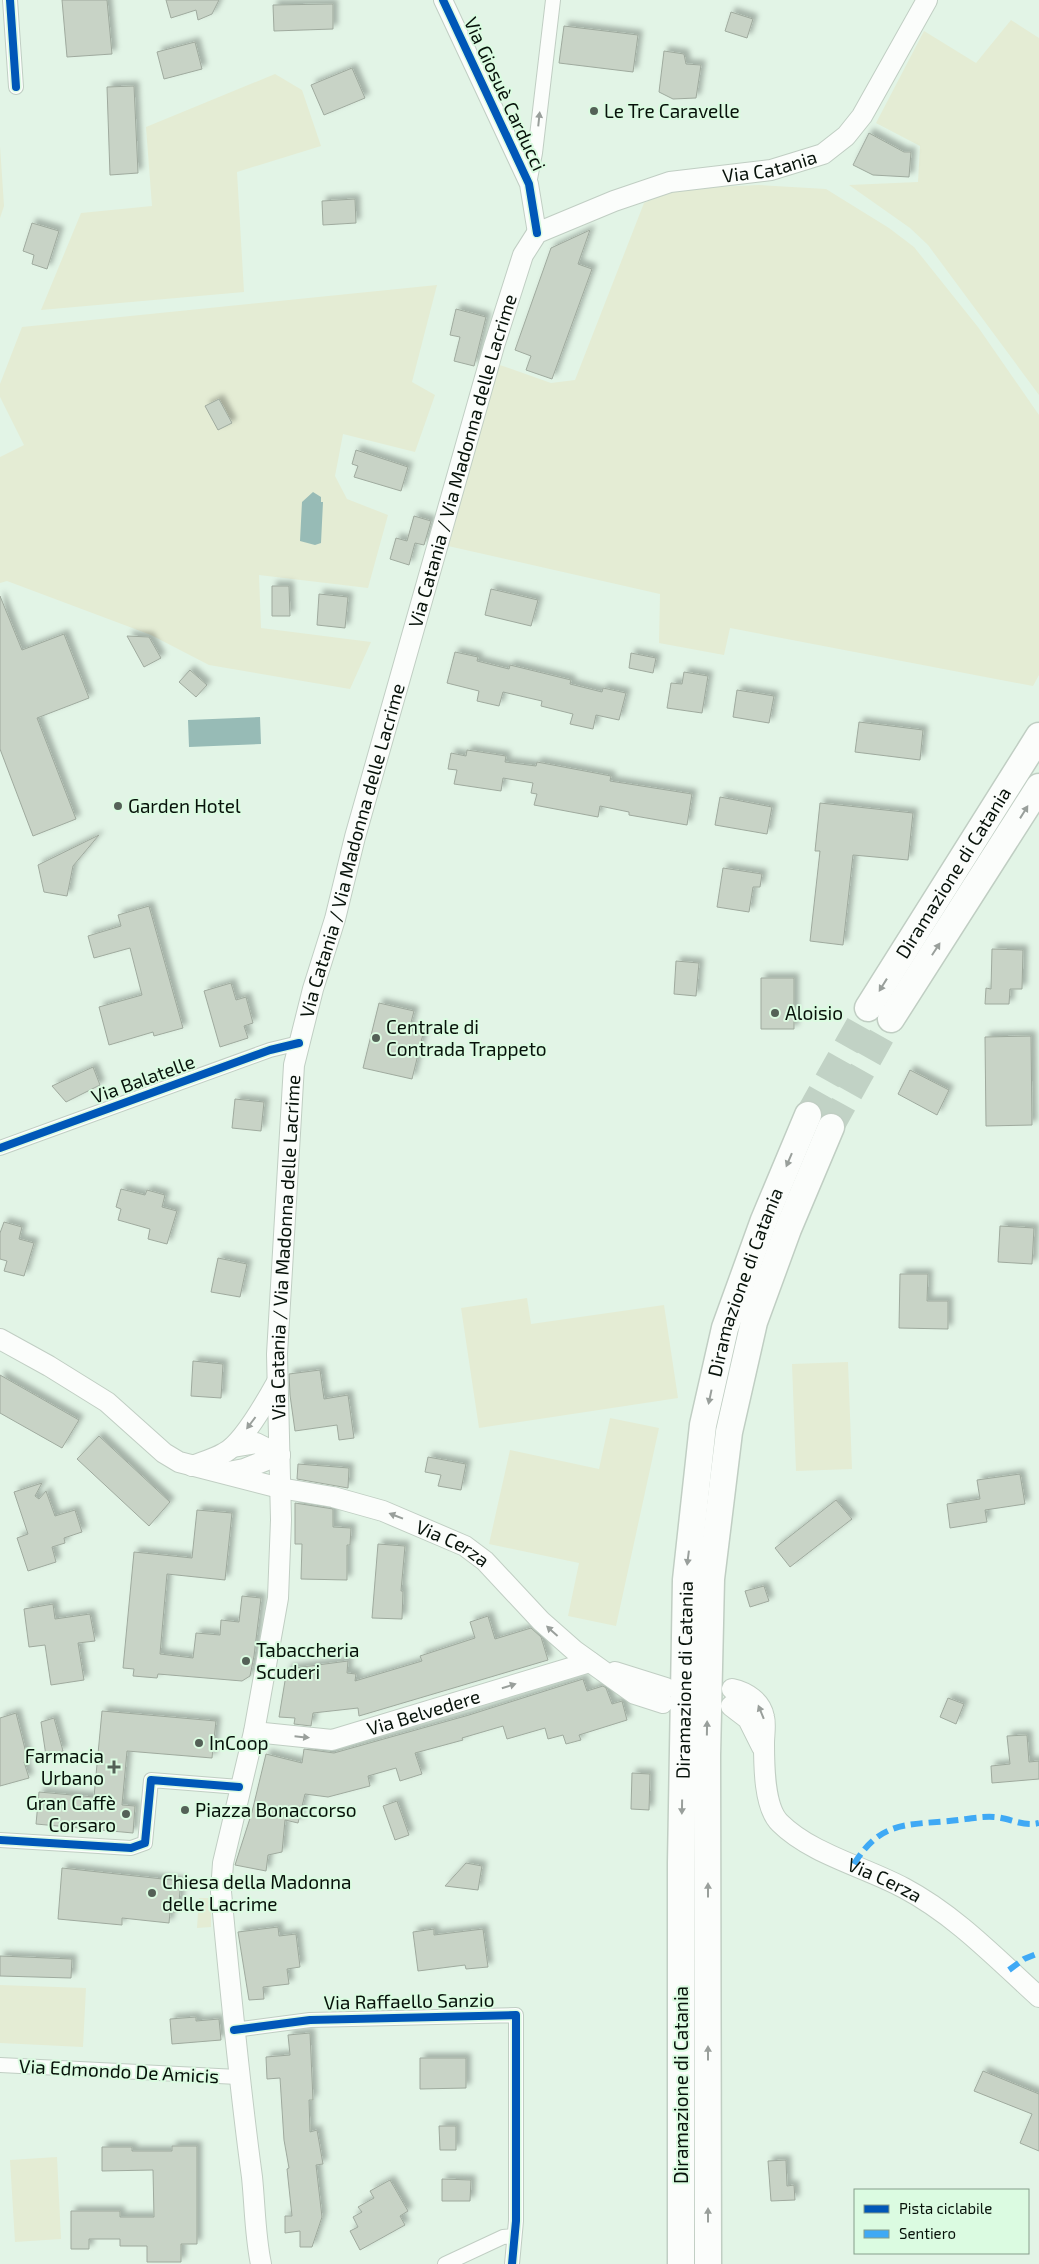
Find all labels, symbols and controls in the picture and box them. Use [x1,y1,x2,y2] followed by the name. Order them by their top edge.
[460,13,551,174] street label: Via Giosuè Carducci
[604,99,740,122] place label: Le Tre Caravelle
[588,105,600,117] marker: Le Tre Caravelle
[535,110,543,126] one-way arrow
[721,145,819,187] street label: Via Catania
[403,291,521,630] street label: Via Catania / Via Madonna delle Lacrime
[294,680,409,1020] street label: Via Catania / Via Madonna delle Lacrime
[890,782,1015,962] street label: Diramazione di Catania
[128,794,241,817] place label: Garden Hotel
[112,800,124,812] marker: Garden Hotel
[1019,805,1028,818] one-way arrow
[932,942,941,956] one-way arrow
[878,978,888,991] one-way arrow
[785,1001,843,1024] place label: Aloisio
[769,1007,781,1019] marker: Aloisio
[386,1015,547,1060] place label: Centrale di Contrada Trappeto
[370,1032,382,1044] marker: Centrale di Contrada Trappeto
[88,1049,198,1108] street label: Via Balatelle
[265,1074,304,1420] street label: Via Catania / Via Madonna delle Lacrime
[784,1153,792,1167] one-way arrow
[702,1184,787,1379] street label: Diramazione di Catania
[705,1389,713,1405] one-way arrow
[246,1416,256,1430] one-way arrow
[388,1512,403,1519] one-way arrow
[413,1514,494,1571] street label: Via Cerza
[684,1550,692,1566] one-way arrow
[670,1581,697,1779] street label: Diramazione di Catania
[546,1625,558,1637] one-way arrow
[256,1638,359,1683] place label: Tabaccheria Scuderi
[240,1655,252,1667] marker: Tabaccheria Scuderi
[502,1682,517,1690] one-way arrow
[364,1684,483,1740] street label: Via Belvedere
[757,1704,765,1719] one-way arrow
[704,1720,712,1736] one-way arrow
[209,1731,268,1754] place label: InCoop
[295,1733,311,1741] one-way arrow
[193,1737,205,1749] marker: InCoop
[25,1744,104,1789] place label: Farmacia Urbano
[108,1761,120,1773] marker: Farmacia Urbano
[26,1791,116,1836] place label: Gran Caffè Corsaro
[195,1798,357,1821] place label: Piazza Bonaccorso
[677,1800,685,1816] one-way arrow
[179,1804,191,1816] marker: Piazza Bonaccorso
[120,1808,132,1820] marker: Gran Caffè Corsaro
[844,1852,927,1907] street label: Via Cerza
[162,1870,351,1915] place label: Chiesa della Madonna delle Lacrime
[704,1882,712,1898] one-way arrow
[146,1887,158,1899] marker: Chiesa della Madonna delle Lacrime
[669,1986,692,2184] street label: Diramazione di Catania
[323,1988,495,2013] street label: Via Raffaello Sanzio
[704,2045,712,2061] one-way arrow
[18,2054,220,2087] street label: Via Edmondo De Amicis
[854,2189,1029,2254] legend
[899,2199,992,2217] text: Pista ciclabile
[704,2207,712,2223] one-way arrow
[899,2224,956,2242] text: Sentiero

